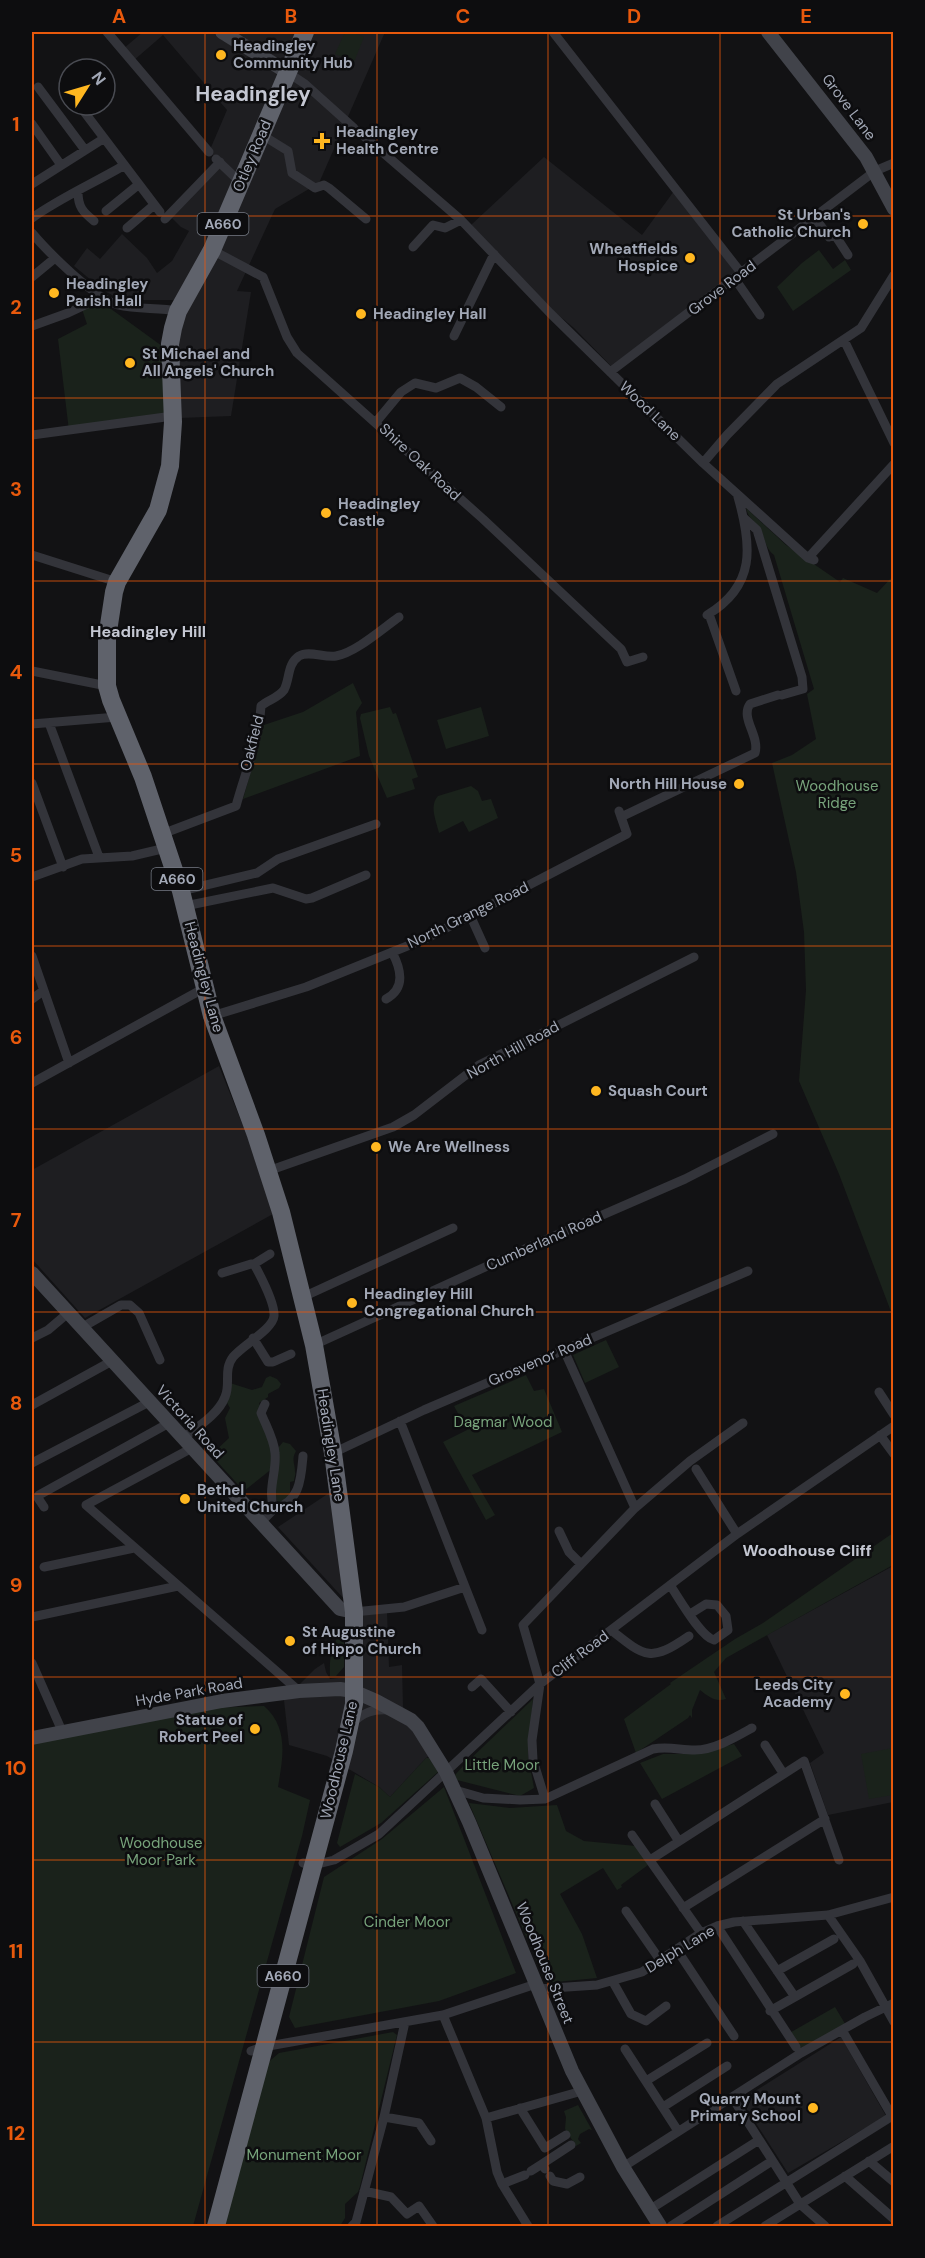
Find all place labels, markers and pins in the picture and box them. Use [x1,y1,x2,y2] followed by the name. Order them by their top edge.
[233,36,353,73] place label: Headingley Community Hub
[214,48,228,62] marker: Headingley Community Hub
[336,122,439,159] place label: Headingley Health Centre
[313,132,331,150] marker: Headingley Health Centre
[732,205,851,242] place label: St Urban's Catholic Church
[856,217,870,231] marker: St Urban's Catholic Church
[589,239,678,276] place label: Wheatfields Hospice
[683,251,697,265] marker: Wheatfields Hospice
[66,274,148,311] place label: Headingley Parish Hall
[47,286,61,300] marker: Headingley Parish Hall
[373,304,486,324] place label: Headingley Hall
[354,307,368,321] marker: Headingley Hall
[142,344,274,381] place label: St Michael and All Angels' Church
[123,356,137,370] marker: St Michael and All Angels' Church
[338,494,420,531] place label: Headingley Castle
[319,506,333,520] marker: Headingley Castle
[609,774,727,794] place label: North Hill House
[732,777,746,791] marker: North Hill House
[608,1081,708,1101] place label: Squash Court
[589,1084,603,1098] marker: Squash Court
[388,1137,510,1157] place label: We Are Wellness
[369,1140,383,1154] marker: We Are Wellness
[364,1284,534,1321] place label: Headingley Hill Congregational Church
[345,1296,359,1310] marker: Headingley Hill Congregational Church
[197,1480,303,1517] place label: Bethel United Church
[178,1492,192,1506] marker: Bethel United Church
[302,1622,421,1659] place label: St Augustine of Hippo Church
[283,1634,297,1648] marker: St Augustine of Hippo Church
[755,1675,833,1712] place label: Leeds City Academy
[838,1687,852,1701] marker: Leeds City Academy
[159,1710,243,1747] place label: Statue of Robert Peel
[248,1722,262,1736] marker: Statue of Robert Peel
[690,2089,801,2126] place label: Quarry Mount Primary School
[806,2101,820,2115] marker: Quarry Mount Primary School

